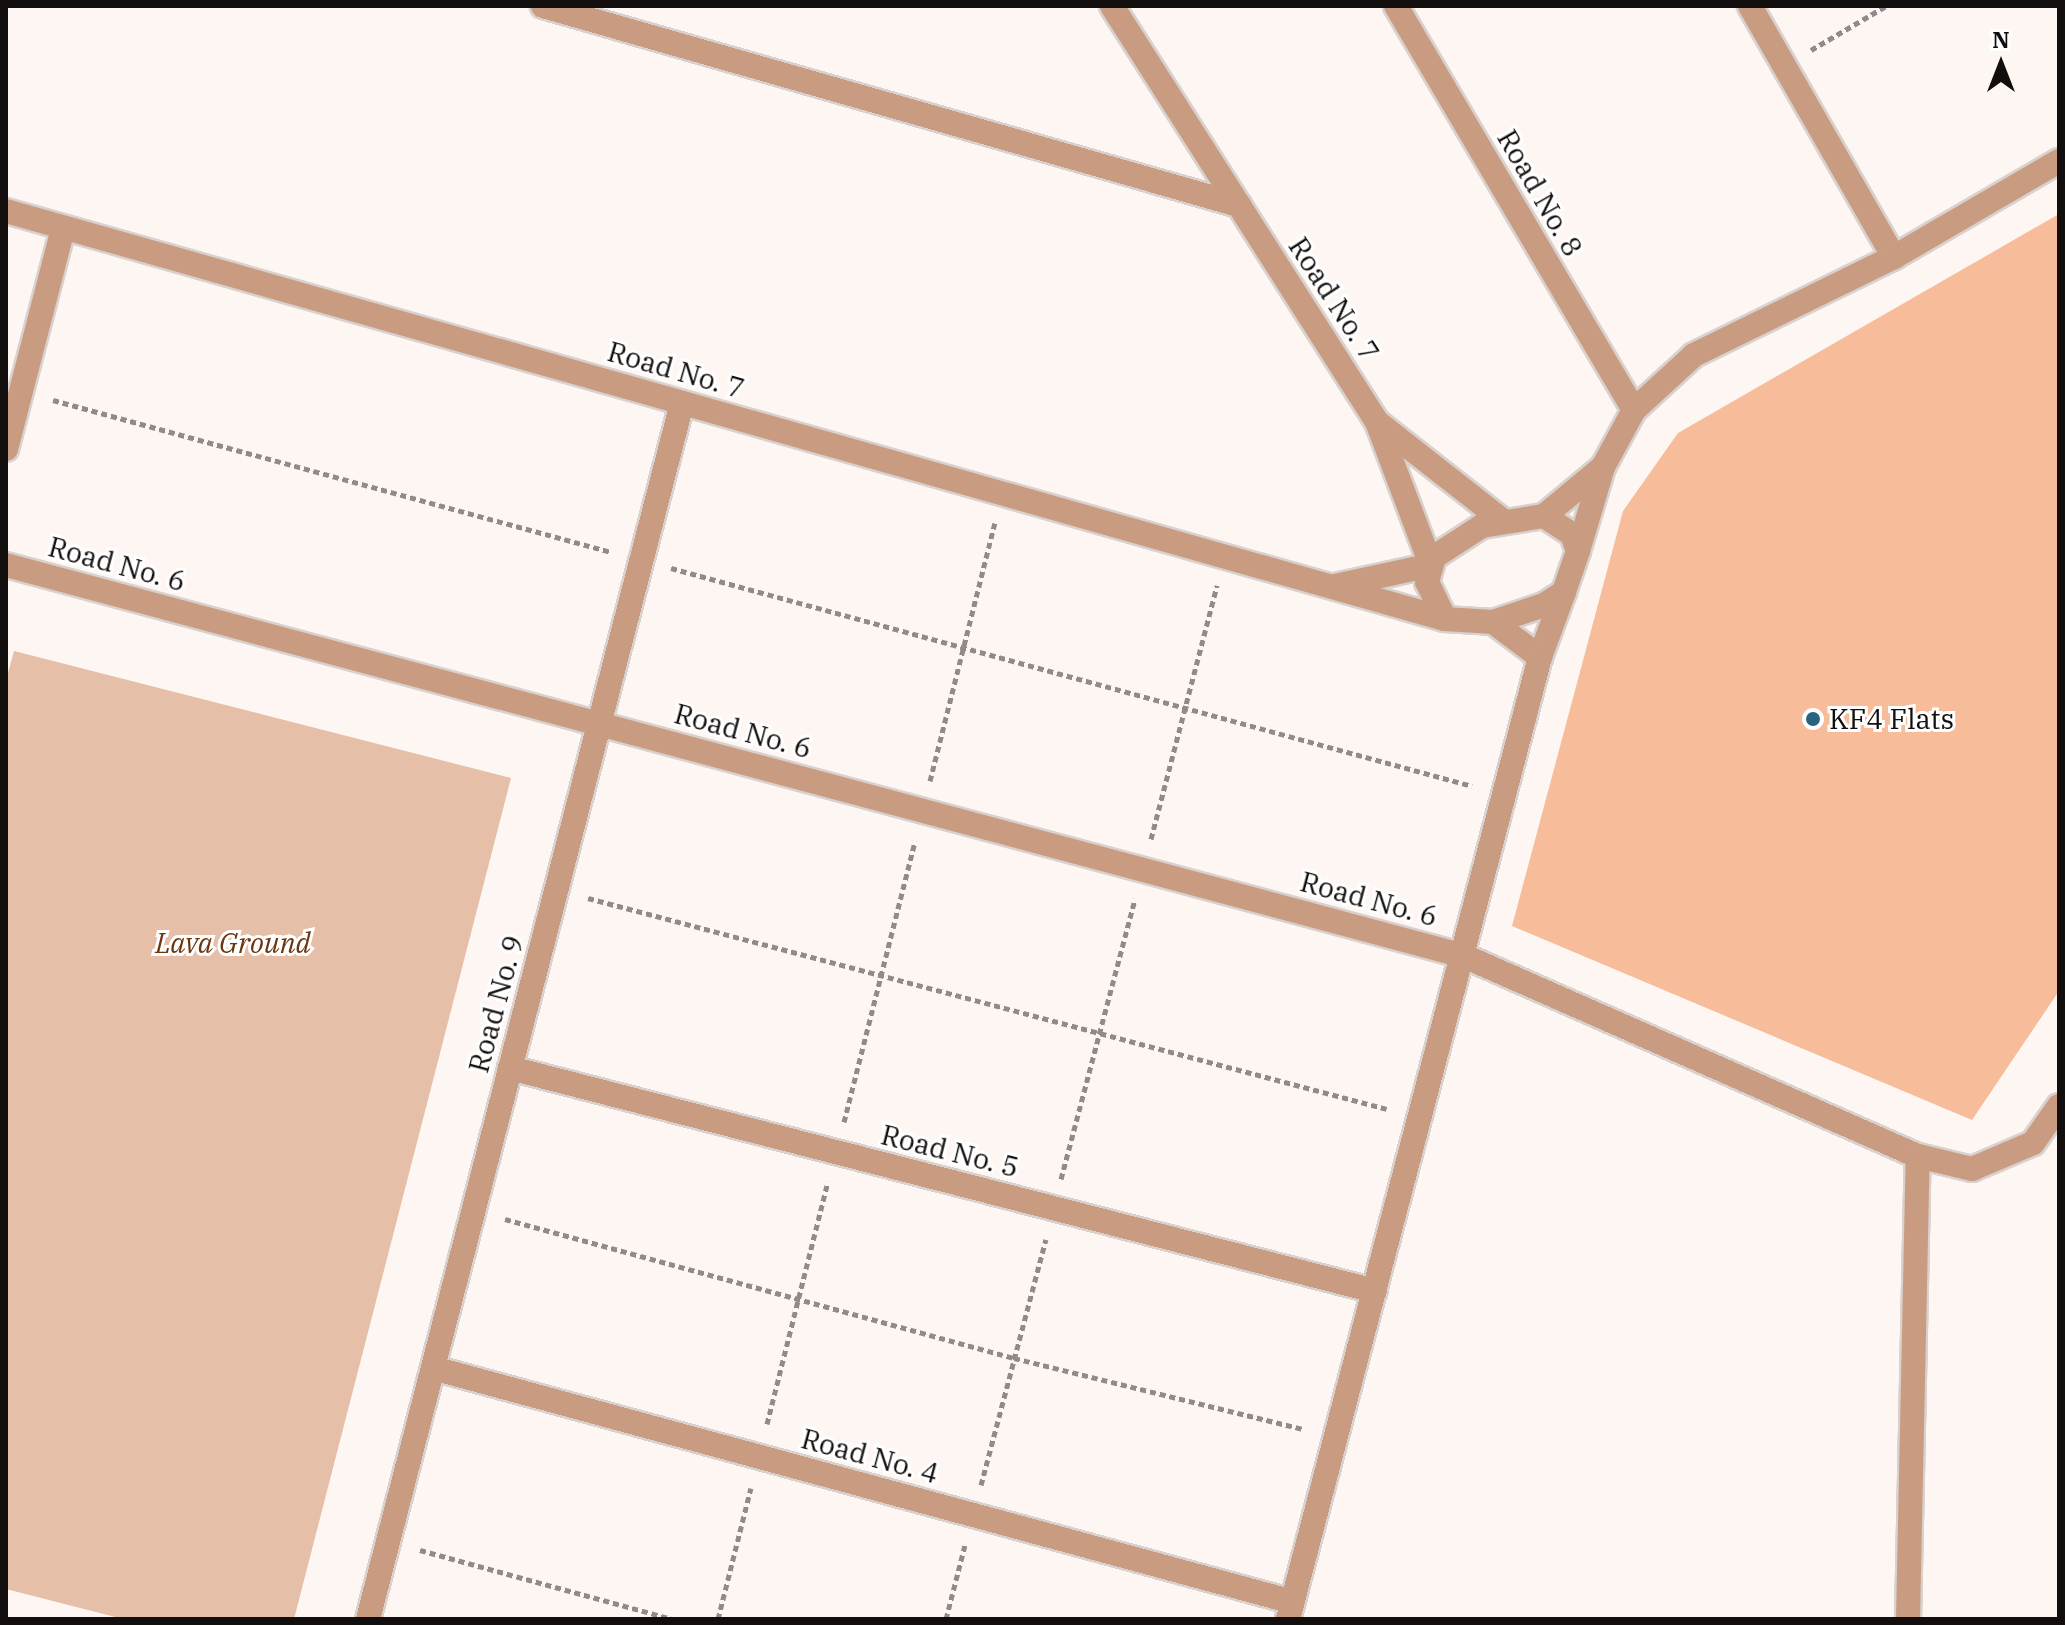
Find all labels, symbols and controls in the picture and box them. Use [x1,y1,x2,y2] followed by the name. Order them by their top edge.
[1961,24,2041,104] north arrow
[1992,25,2010,54] text: N
[1490,124,1590,262] street label: Road No. 8
[1282,231,1386,367] street label: Road No. 7
[604,334,748,406] street label: Road No. 7
[45,530,189,598] street label: Road No. 6
[671,697,815,765] street label: Road No. 6
[1829,702,1954,736] place label: KF4 Flats
[1804,710,1822,728] marker: KF4 Flats
[1297,865,1441,933] street label: Road No. 6
[155,926,311,960] park label: Lava Ground
[462,932,530,1076] street label: Road No. 9
[878,1118,1022,1184] street label: Road No. 5
[798,1422,942,1490] street label: Road No. 4

